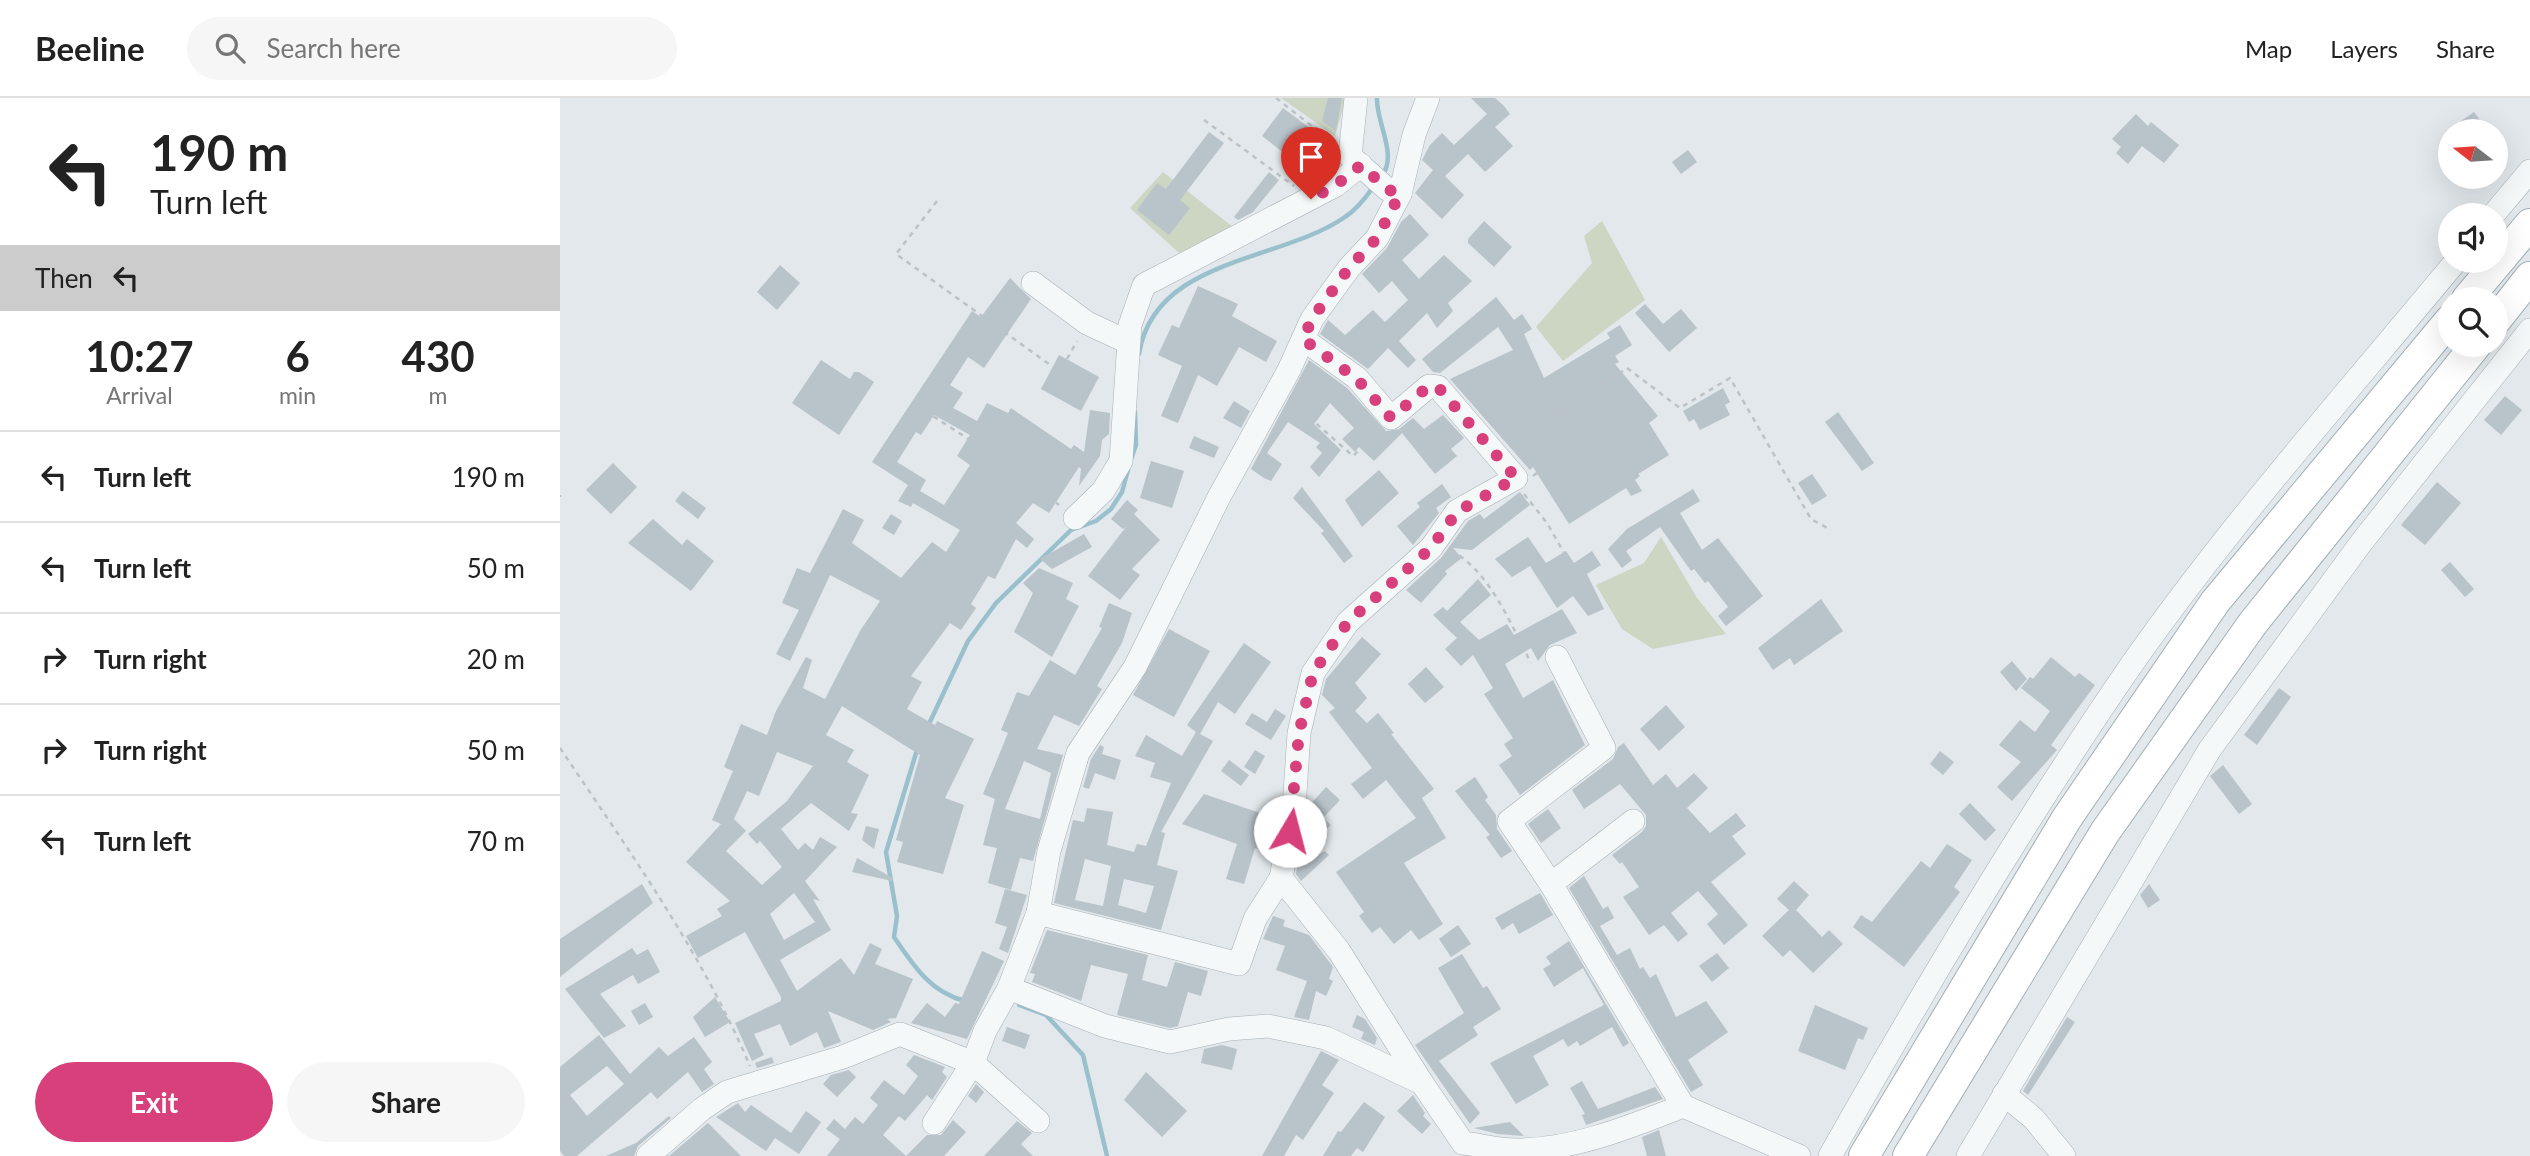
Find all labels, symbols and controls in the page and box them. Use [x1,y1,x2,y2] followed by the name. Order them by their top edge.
[187,17,677,80] search box
[35,28,145,68] text: Beeline
[211,29,249,67] icon: search
[267,32,401,64] text: Search here
[2245,34,2292,63] text: Map
[2330,34,2398,63] text: Layers
[2436,34,2495,63] text: Share
[2438,119,2508,189] north arrow
[2438,119,2508,357] map controls
[150,123,288,181] text: 190 m
[35,126,126,217] icon: left
[1281,127,1341,199] pin
[1292,138,1330,176] icon: arrive
[150,182,267,221] text: Turn left
[2438,203,2508,273] button: sound
[107,259,145,297] icon: left
[35,262,93,294] text: Then
[2438,287,2508,357] button: search
[85,331,194,381] text: 10:27
[285,331,310,381] text: 6
[402,331,475,381] text: 430
[106,381,173,409] text: Arrival
[279,381,316,409] text: min
[429,381,448,409] text: m
[35,458,73,496] icon: left
[94,461,191,493] text: Turn left
[452,461,525,493] text: 190 m
[35,549,73,587] icon: left
[94,552,191,584] text: Turn left
[467,552,525,584] text: 50 m
[35,640,73,678] icon: right
[94,643,207,675] text: Turn right
[467,643,525,675] text: 20 m
[35,731,73,769] icon: right
[94,734,207,766] text: Turn right
[467,734,525,766] text: 50 m
[1253,794,1327,868] position arrow
[35,822,73,860] icon: left
[94,825,191,857] text: Turn left
[467,825,525,857] text: 70 m
[35,1062,273,1142] button: Exit
[287,1062,525,1142] button: Share

